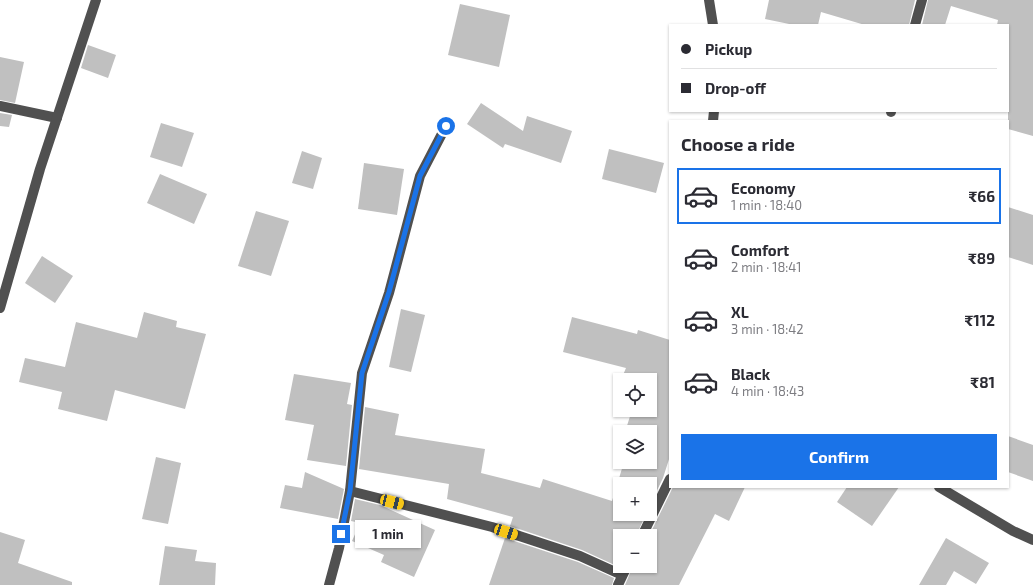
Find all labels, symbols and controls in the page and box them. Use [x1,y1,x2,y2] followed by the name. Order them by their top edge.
[705,40,752,58] text: Pickup
[705,79,766,97] text: Drop-off
[437,117,455,135] route start
[681,133,795,155] text: Choose a ride
[683,178,719,214] icon: car
[731,179,796,197] text: Economy
[968,187,995,205] text: ₹66
[731,197,802,213] text: 1 min · 18:40
[683,240,719,276] icon: car
[731,241,789,259] text: Comfort
[968,249,995,267] text: ₹89
[731,259,802,275] text: 2 min · 18:41
[683,302,719,338] icon: car
[731,303,749,321] text: XL
[964,311,995,329] text: ₹112
[731,321,804,337] text: 3 min · 18:42
[683,364,719,400] icon: car
[731,365,770,383] text: Black
[613,373,657,573] map controls
[613,373,657,417] button: locate
[970,373,995,391] text: ₹81
[731,383,804,399] text: 4 min · 18:43
[613,425,657,469] button: layers
[681,434,997,480] button: Confirm
[613,477,657,521] button: +
[379,493,405,511] car
[355,520,421,548] callout: 1 min
[493,523,519,541] car
[332,525,350,543] route end
[372,526,404,542] text: 1 min
[613,529,657,573] button: −

